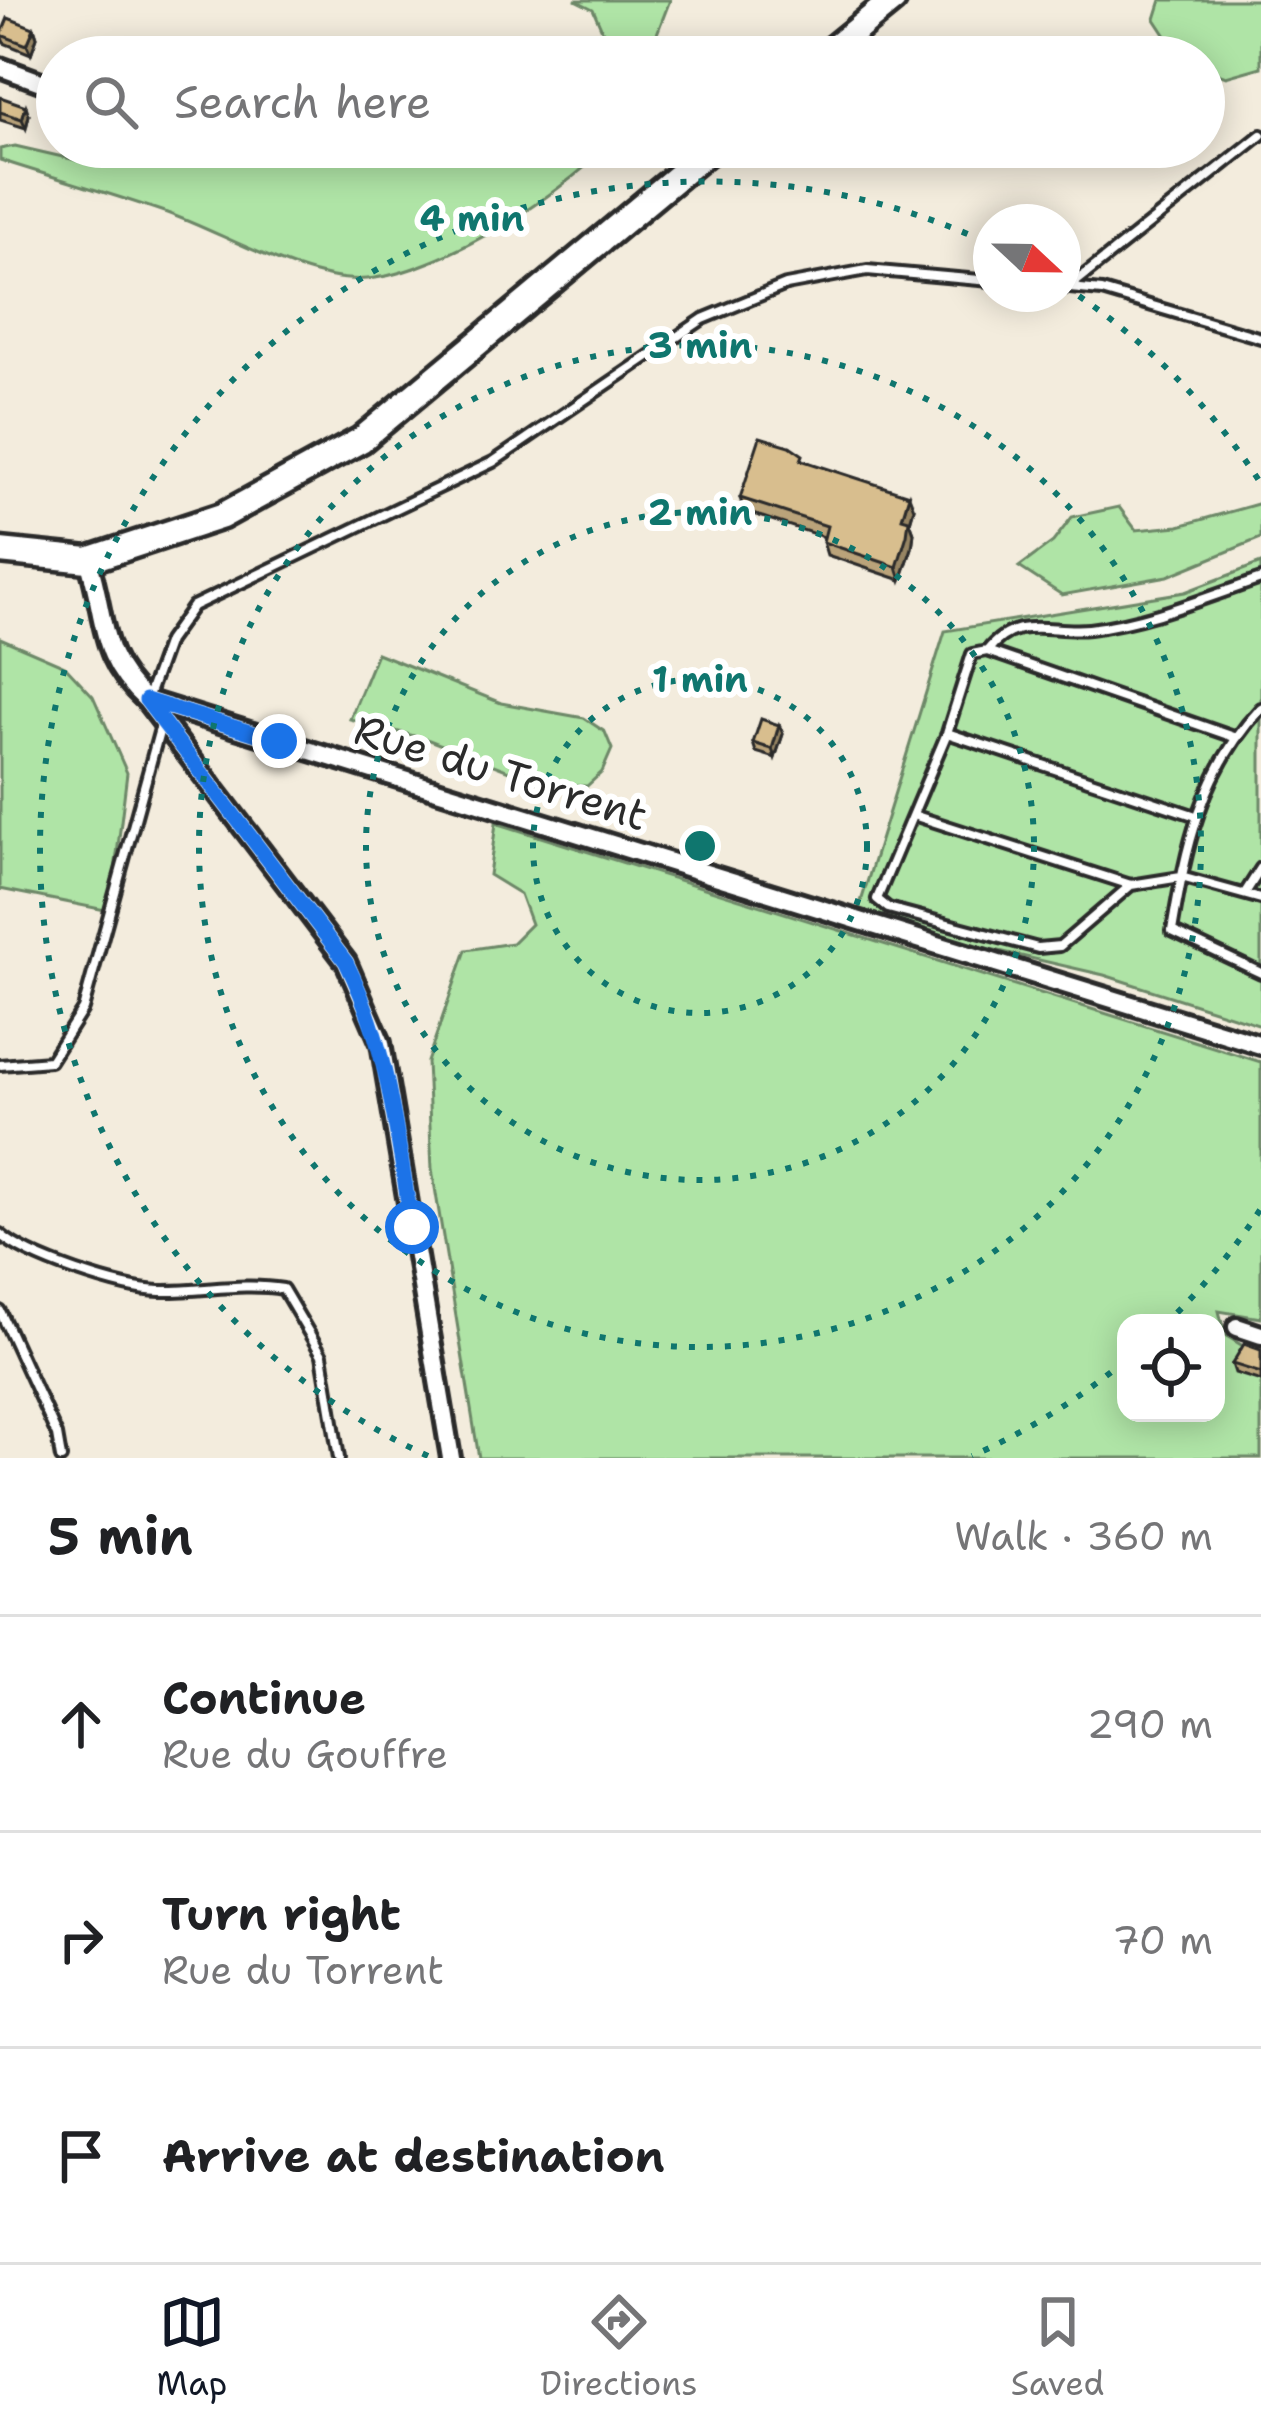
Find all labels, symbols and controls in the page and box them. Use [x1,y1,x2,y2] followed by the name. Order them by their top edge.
[36,36,1225,168] search box
[78,69,144,135] icon: search
[174,72,431,132] text: Search here
[420,194,525,243] text: 4 min
[973,204,1081,312] north arrow
[648,321,753,370] text: 3 min
[648,488,753,537] text: 2 min
[652,655,748,704] text: 1 min
[348,701,654,843] street label: Rue du Torrent
[252,714,306,768] route end
[679,825,721,867] centre of rings
[385,1200,439,1254] route start
[1117,1314,1225,1422] map controls
[1117,1314,1225,1422] button: locate
[48,1502,193,1570] text: 5 min
[954,1510,1213,1562] text: Walk · 360 m
[162,1668,366,1728] text: Continue
[48,1691,114,1757] icon: ahead
[1087,1698,1213,1750] text: 290 m
[162,1728,448,1780] text: Rue du Gouffre
[162,1884,401,1944] text: Turn right
[48,1907,114,1973] icon: right
[1112,1914,1213,1966] text: 70 m
[162,1944,444,1996] text: Rue du Torrent
[48,2123,114,2189] icon: arrive
[162,2126,665,2186] text: Arrive at destination
[157,2289,227,2406] tab: Map
[540,2289,698,2406] tab: Directions
[1011,2289,1104,2406] tab: Saved

